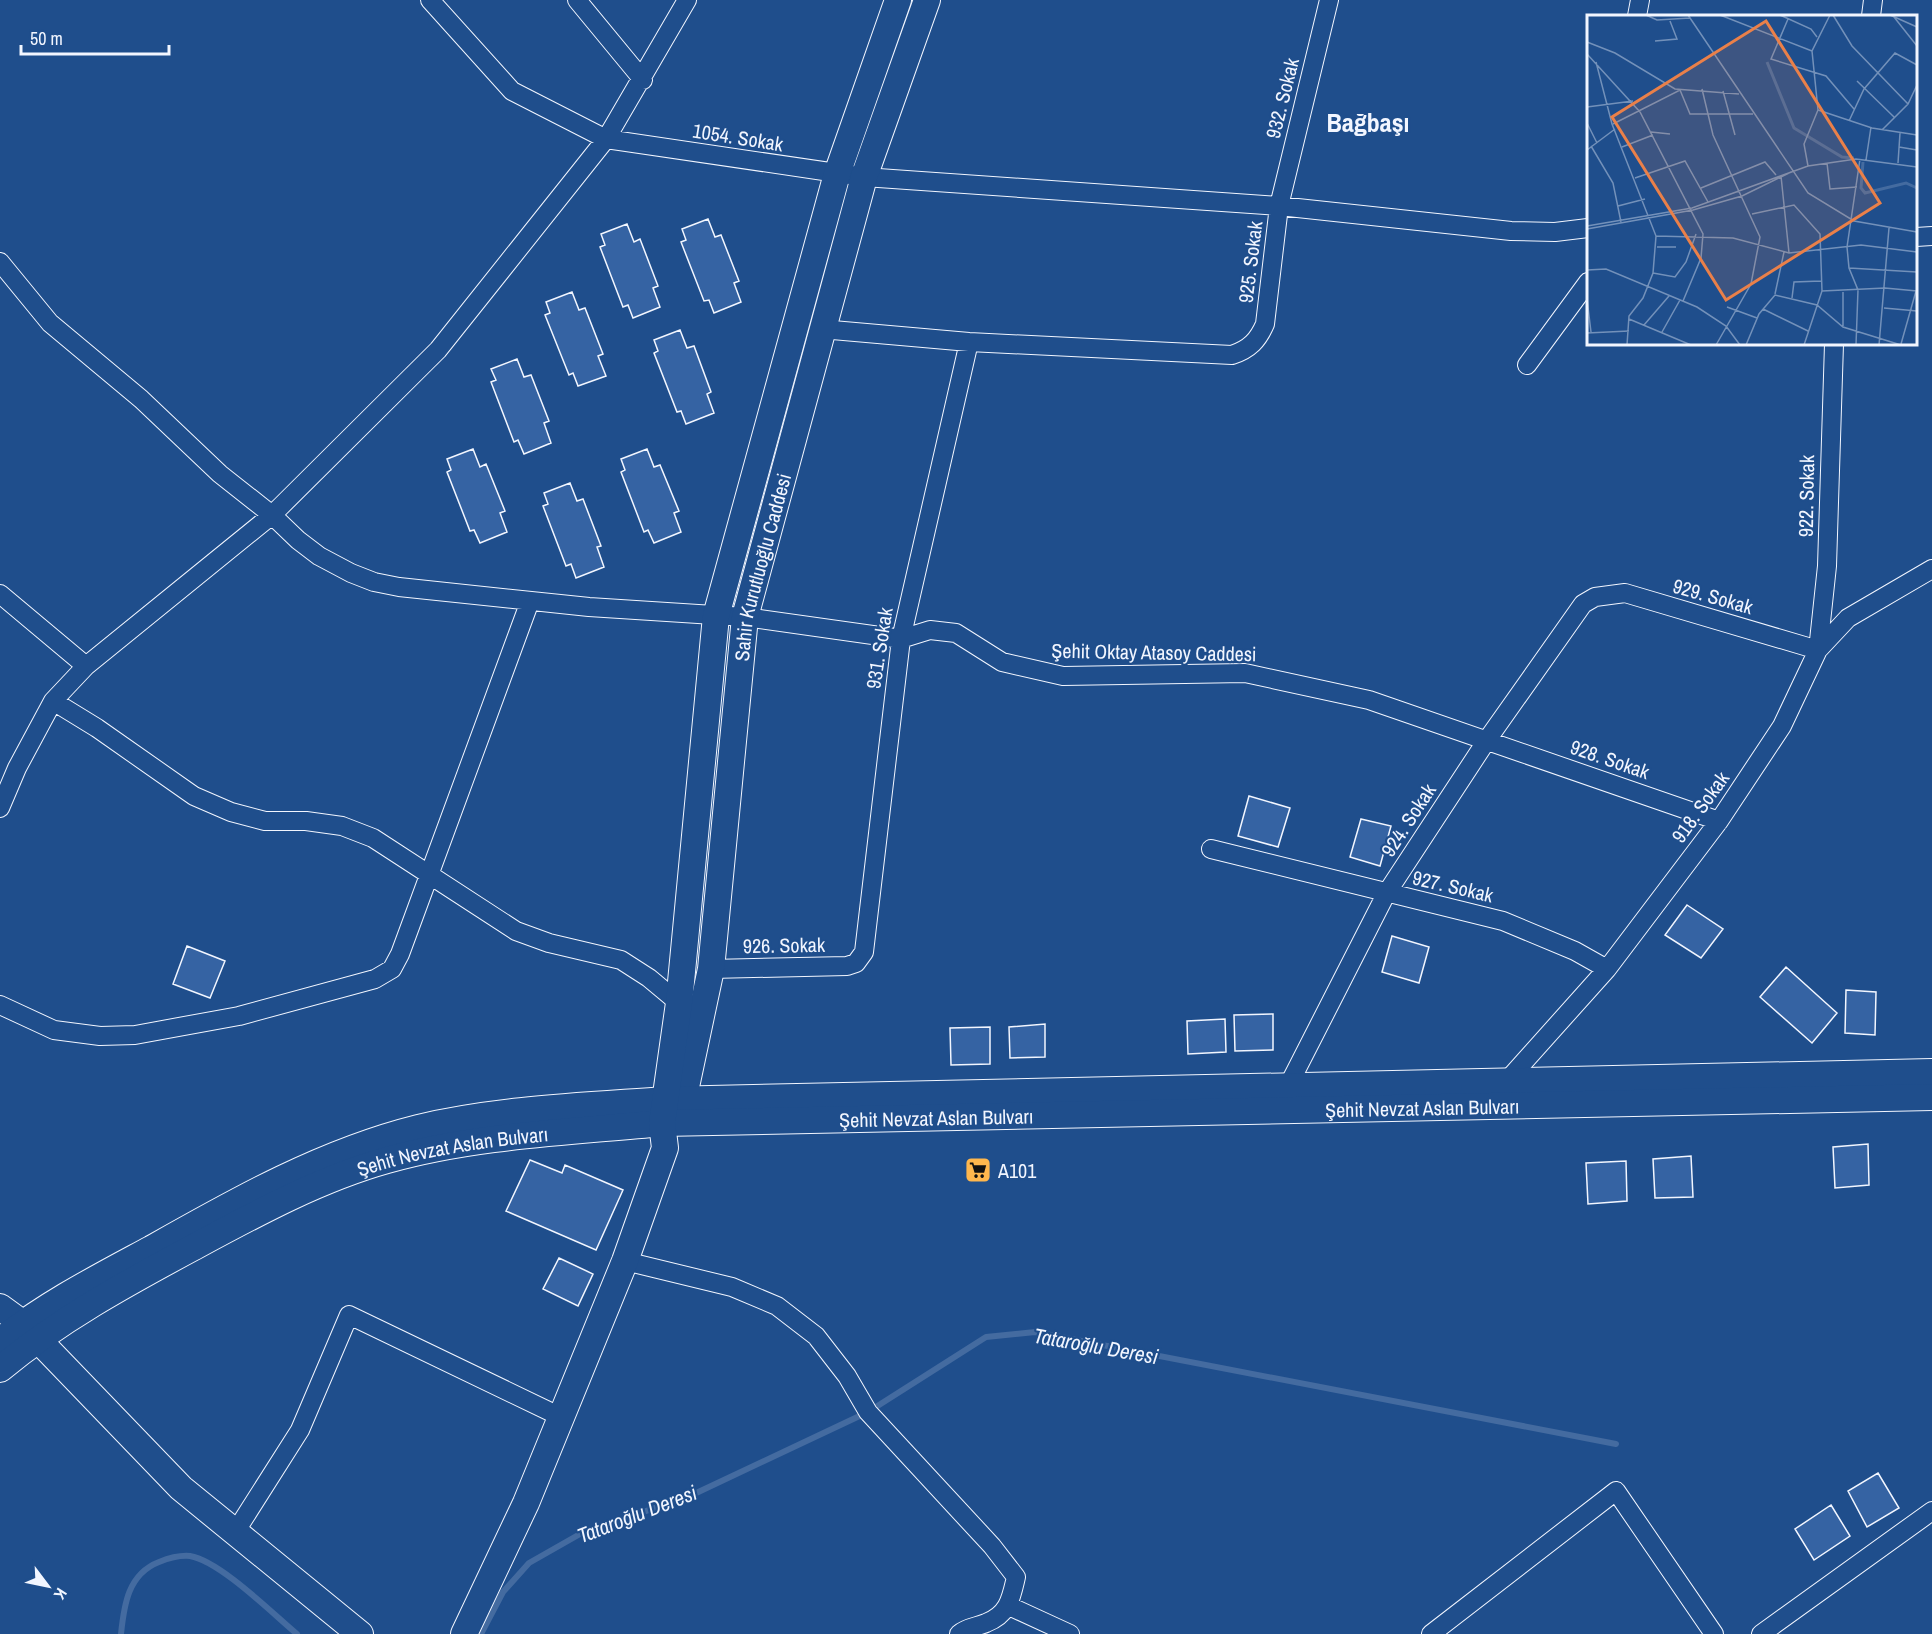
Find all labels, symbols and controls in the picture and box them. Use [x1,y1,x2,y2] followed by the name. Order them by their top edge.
[1587,15,1917,345] inset map
[21,18,170,56] scale bar
[30,26,63,51] text: 50 m
[1259,54,1305,141] street label: 932. Sokak
[1327,105,1409,140] district label: Bağbaşı
[691,117,786,158] street label: 1054. Sokak
[1232,219,1268,304] street label: 925. Sokak
[1792,454,1820,537] street label: 922. Sokak
[727,470,797,662] street label: Sahir Kurutluoğlu Caddesi
[1670,572,1757,621] street label: 929. Sokak
[859,605,899,691] street label: 931. Sokak
[1051,637,1257,667] street label: Şehit Oktay Atasoy Caddesi
[1567,733,1654,785] street label: 928. Sokak
[1665,765,1736,848] street label: 918. Sokak
[1374,778,1442,862] street label: 924. Sokak
[1410,864,1497,909] street label: 927. Sokak
[743,931,826,959] street label: 926. Sokak
[1325,1092,1520,1123] street label: Şehit Nevzat Aslan Bulvarı
[839,1102,1034,1133] street label: Şehit Nevzat Aslan Bulvarı
[353,1120,549,1182] street label: Şehit Nevzat Aslan Bulvarı
[963,1155,993,1185] supermarket icon: A101
[997,1157,1036,1184] place label: A101
[1031,1321,1161,1371] water label: Tataroğlu Deresi
[573,1478,701,1550] water label: Tataroğlu Deresi
[18,1556,78,1616] north arrow
[49,1584,73,1604] text: K

